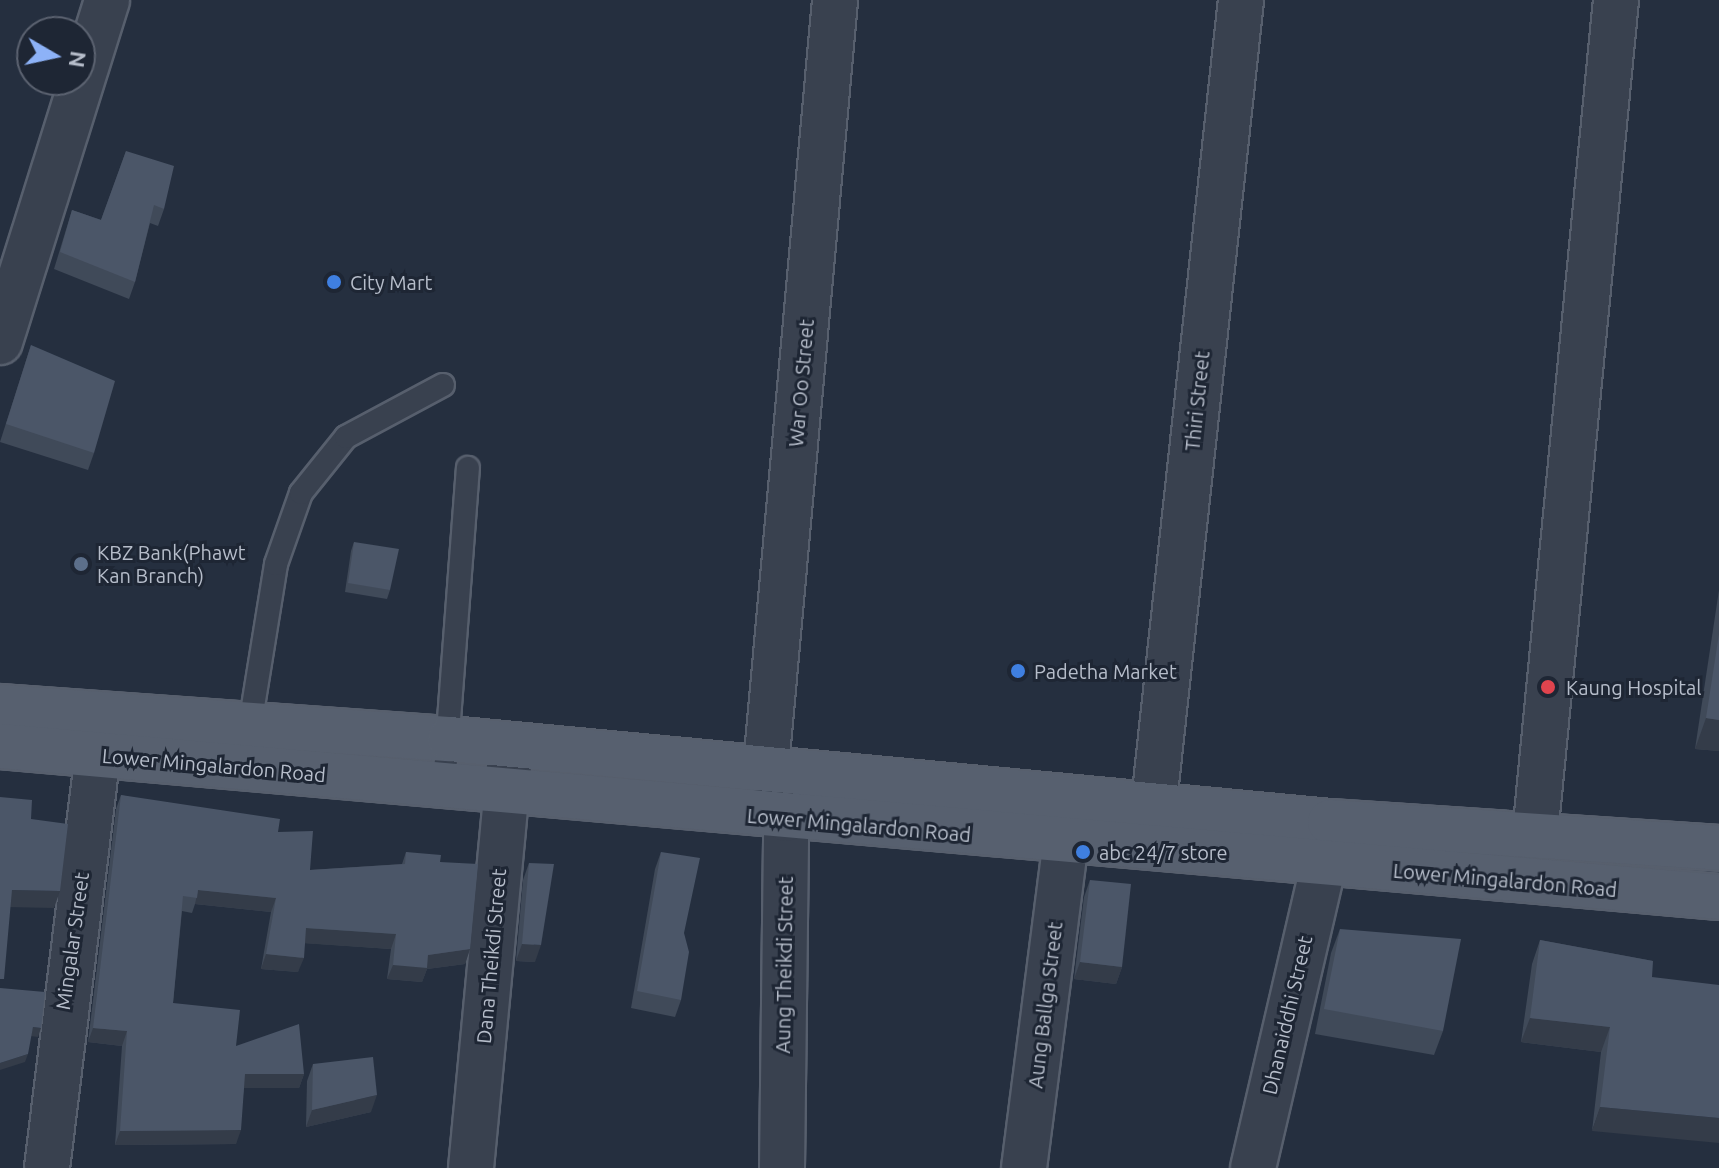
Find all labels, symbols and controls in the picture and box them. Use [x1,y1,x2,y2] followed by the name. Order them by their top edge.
[16,16,96,96] north arrow
[65,49,92,70] text: N
[350,270,432,294] place label: City Mart
[325,273,343,291] marker: City Mart
[783,318,819,448] street label: War Oo Street
[1180,350,1214,452] street label: Thiri Street
[97,540,246,587] place label: KBZ Bank(Phawt Kan Branch)
[72,555,90,573] marker: KBZ Bank(Phawt Kan Branch)
[1034,659,1177,683] place label: Padetha Market
[1009,662,1027,680] marker: Padetha Market
[1566,675,1702,699] place label: Kaung Hospital
[1537,676,1559,698] marker: Kaung Hospital
[101,743,327,787] street label: Lower Mingalardon Road
[746,803,972,847] street label: Lower Mingalardon Road
[1099,840,1227,864] place label: abc 24/7 store
[1074,843,1092,861] marker: abc 24/7 store
[1392,858,1618,902] street label: Lower Mingalardon Road
[471,867,511,1045] street label: Dana Theikdi Street
[50,871,94,1011] street label: Mingalar Street
[770,876,798,1054] street label: Aung Theikdi Street
[1023,920,1067,1090] street label: Aung Ballga Street
[1257,933,1317,1097] street label: Dhanaiddhi Street

